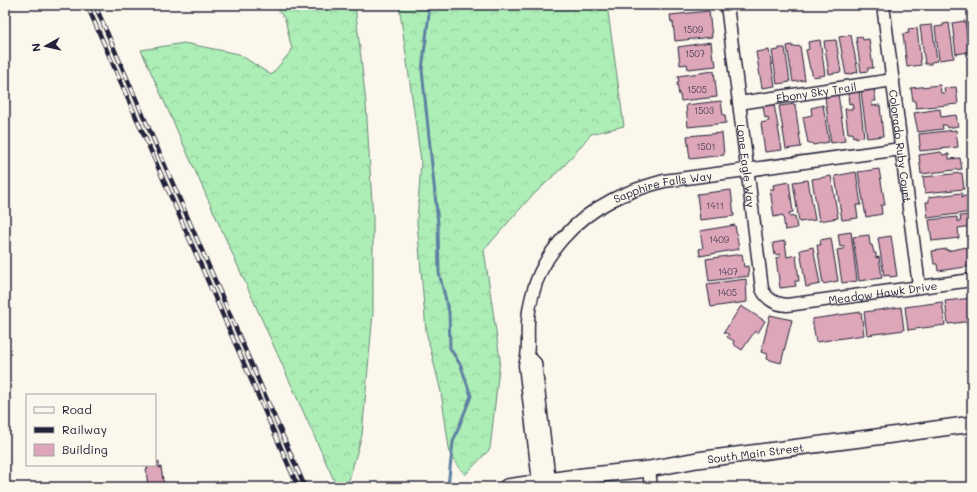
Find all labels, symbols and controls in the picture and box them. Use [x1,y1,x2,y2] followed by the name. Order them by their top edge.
[683,24,704,35] house number: 1509
[26,26,66,66] north arrow
[28,42,44,53] text: N
[685,48,705,59] house number: 1507
[775,78,857,105] street label: Ebony Sky Trail
[687,84,707,95] house number: 1505
[886,89,916,203] street label: Colorado Ruby Court
[694,105,714,116] house number: 1503
[734,123,759,209] street label: Lone Eagle Way
[697,141,715,152] house number: 1501
[610,167,713,206] street label: Sapphire Falls Way
[706,200,724,211] house number: 1411
[709,234,730,245] house number: 1409
[718,266,738,277] house number: 1407
[827,277,938,307] street label: Meadow Hawk Drive
[717,287,737,298] house number: 1405
[26,394,156,466] legend
[62,401,92,417] text: Road
[62,421,107,437] text: Railway
[706,439,805,466] street label: South Main Street
[62,441,108,457] text: Building

